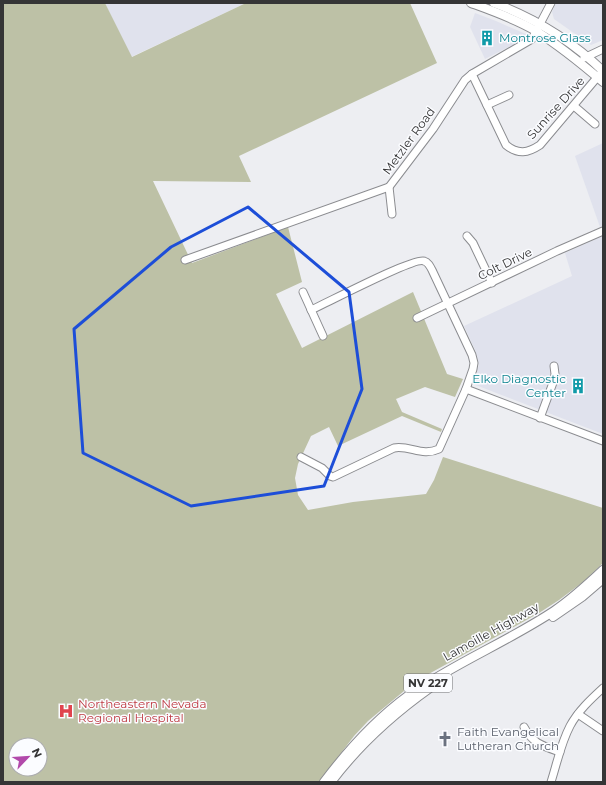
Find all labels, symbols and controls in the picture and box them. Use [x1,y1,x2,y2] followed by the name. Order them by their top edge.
[478,29,496,47] building icon: Montrose Glass
[499,30,591,45] place label: Montrose Glass
[524,73,588,142] street label: Sunrise Drive
[379,104,438,177] street label: Metzler Road
[475,244,534,283] street label: Colt Drive
[472,371,566,400] place label: Elko Diagnostic Center
[569,377,587,395] building icon: Elko Diagnostic Center
[440,599,542,664] street label: Lamoille Highway
[404,674,452,692] road number: NV 227
[78,696,207,725] place label: Northeastern Nevada Regional Hospital
[57,702,75,720] hospital icon: Northeastern Nevada Regional Hospital
[457,724,559,753] place label: Faith Evangelical Lutheran Church
[436,730,454,748] church icon: Faith Evangelical Lutheran Church
[8,737,48,777] north arrow
[29,746,45,760] text: N

